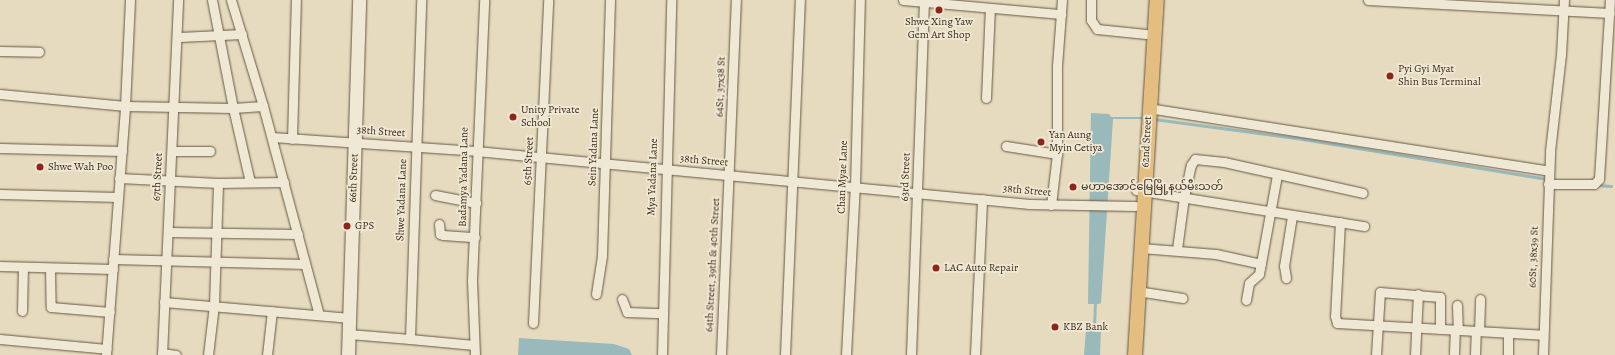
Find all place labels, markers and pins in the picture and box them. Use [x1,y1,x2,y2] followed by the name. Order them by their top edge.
[934,5,944,15] marker: Shwe Xing Yaw Gem Art Shop
[905,16,973,42] place label: Shwe Xing Yaw Gem Art Shop
[1398,63,1481,89] place label: Pyi Gyi Myat Shin Bus Terminal
[1385,71,1395,81] marker: Pyi Gyi Myat Shin Bus Terminal
[521,104,580,130] place label: Unity Private School
[508,112,518,122] marker: Unity Private School
[1049,129,1102,155] place label: Yan Aung Myin Cetiya
[1036,137,1046,147] marker: Yan Aung Myin Cetiya
[48,160,113,174] place label: Shwe Wah Poo
[35,162,45,172] marker: Shwe Wah Poo
[1081,180,1223,194] place label: မဟာအောင်မြေမြို့နယ်မီးသတ်
[1068,182,1078,192] marker: မဟာအောင်မြေမြို့နယ်မီးသတ်
[355,219,374,233] place label: GPS
[342,221,352,231] marker: GPS
[944,261,1018,275] place label: LAC Auto Repair
[931,263,941,273] marker: LAC Auto Repair
[1063,320,1108,334] place label: KBZ Bank
[1050,322,1060,332] marker: KBZ Bank

